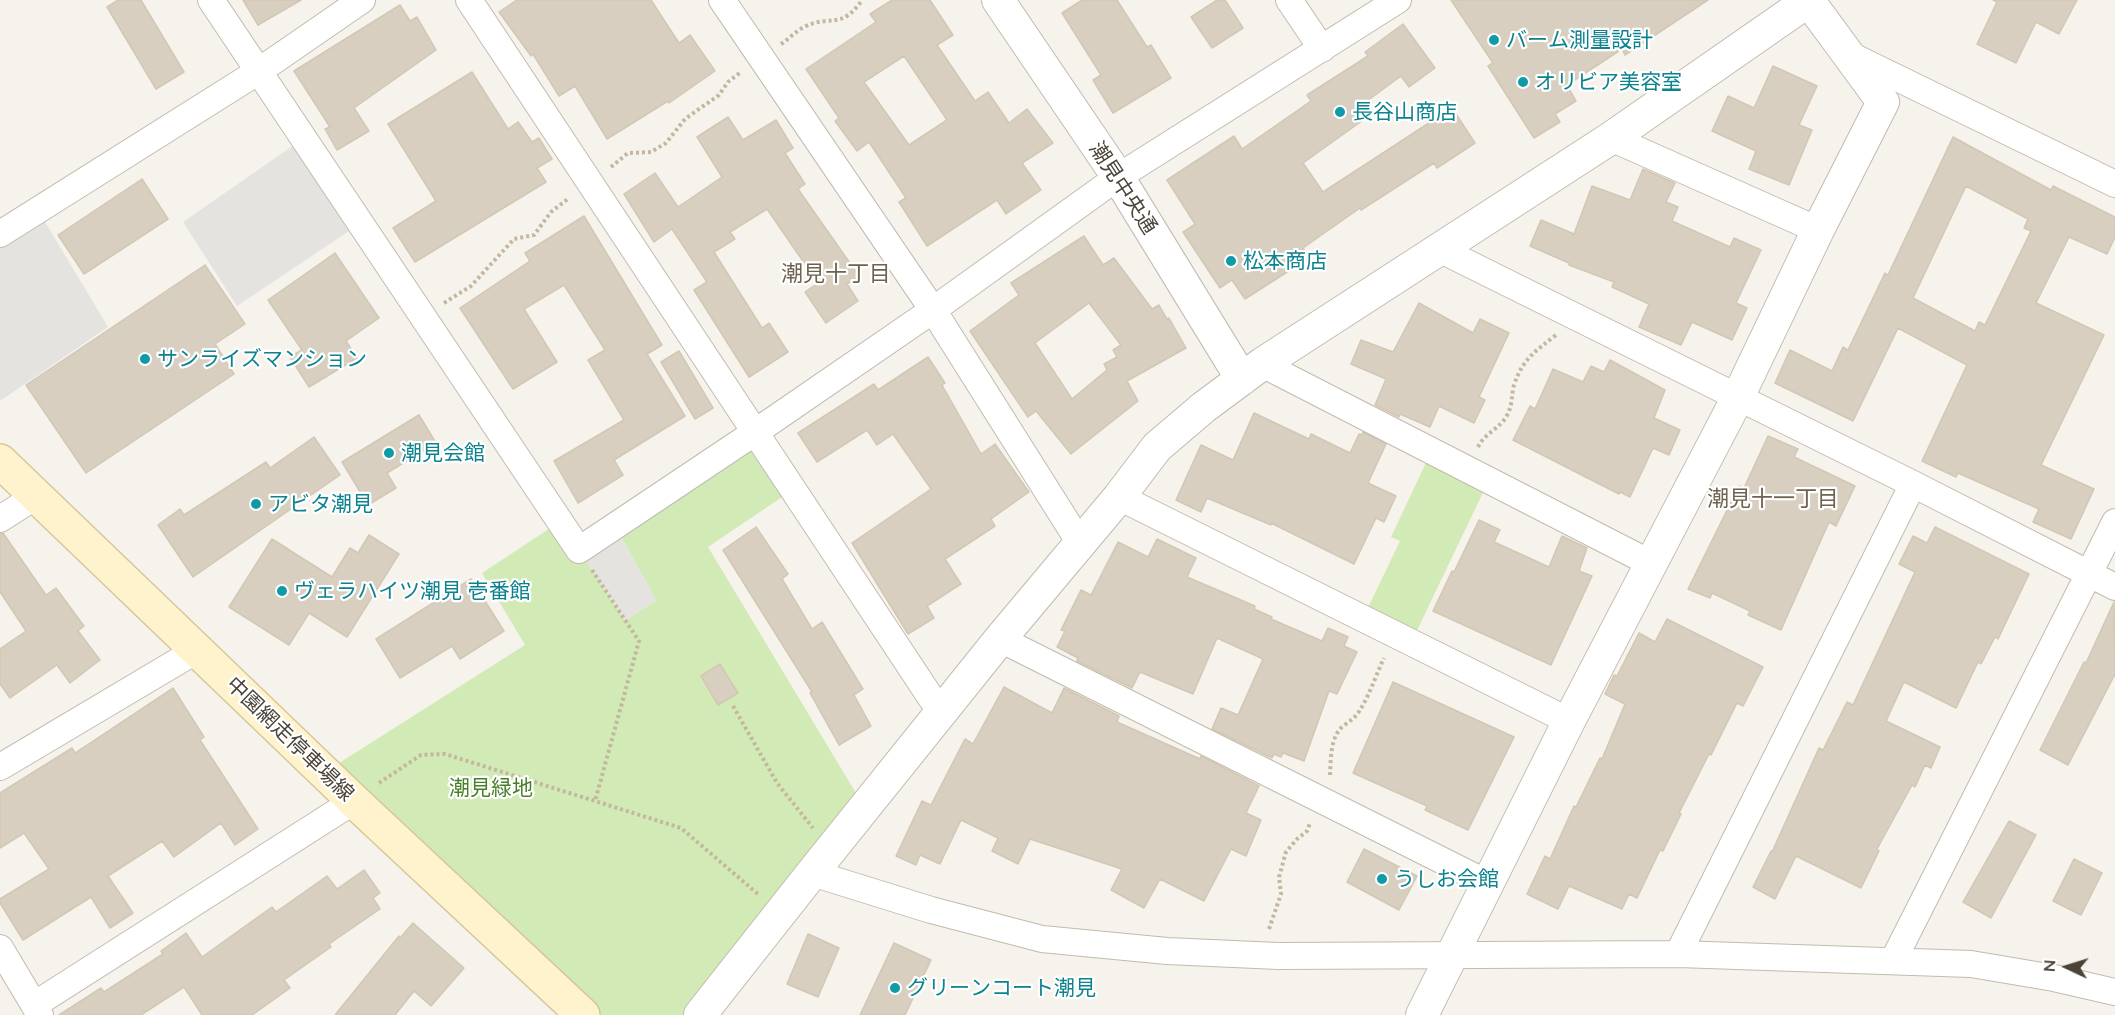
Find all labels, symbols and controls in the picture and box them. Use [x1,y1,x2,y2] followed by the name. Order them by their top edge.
[1506,27,1653,53] place label: バーム測量設計
[1487,33,1501,47] marker: バーム測量設計
[1535,69,1682,95] place label: オリビア美容室
[1516,75,1530,89] marker: オリビア美容室
[1352,99,1457,125] place label: 長谷山商店
[1333,105,1347,119] marker: 長谷山商店
[1084,137,1162,239] street label: 潮見中央通
[1243,248,1327,274] place label: 松本商店
[1224,254,1238,268] marker: 松本商店
[781,261,891,287] district label: 潮見十丁目
[157,346,367,372] place label: サンライズマンション
[138,352,152,366] marker: サンライズマンション
[401,440,485,466] place label: 潮見会館
[382,446,396,460] marker: 潮見会館
[1707,486,1839,512] district label: 潮見十一丁目
[268,491,373,517] place label: アビタ潮見
[249,497,263,511] marker: アビタ潮見
[294,578,530,604] place label: ヴェラハイツ潮見 壱番館
[275,584,289,598] marker: ヴェラハイツ潮見 壱番館
[221,672,359,806] street label: 中園網走停車場線
[449,775,533,801] park label: 潮見緑地
[1394,866,1499,892] place label: うしお会館
[1375,872,1389,886] marker: うしお会館
[2037,937,2097,997] north arrow
[2039,959,2058,973] text: N
[907,975,1096,1001] place label: グリーンコート潮見
[888,981,902,995] marker: グリーンコート潮見

